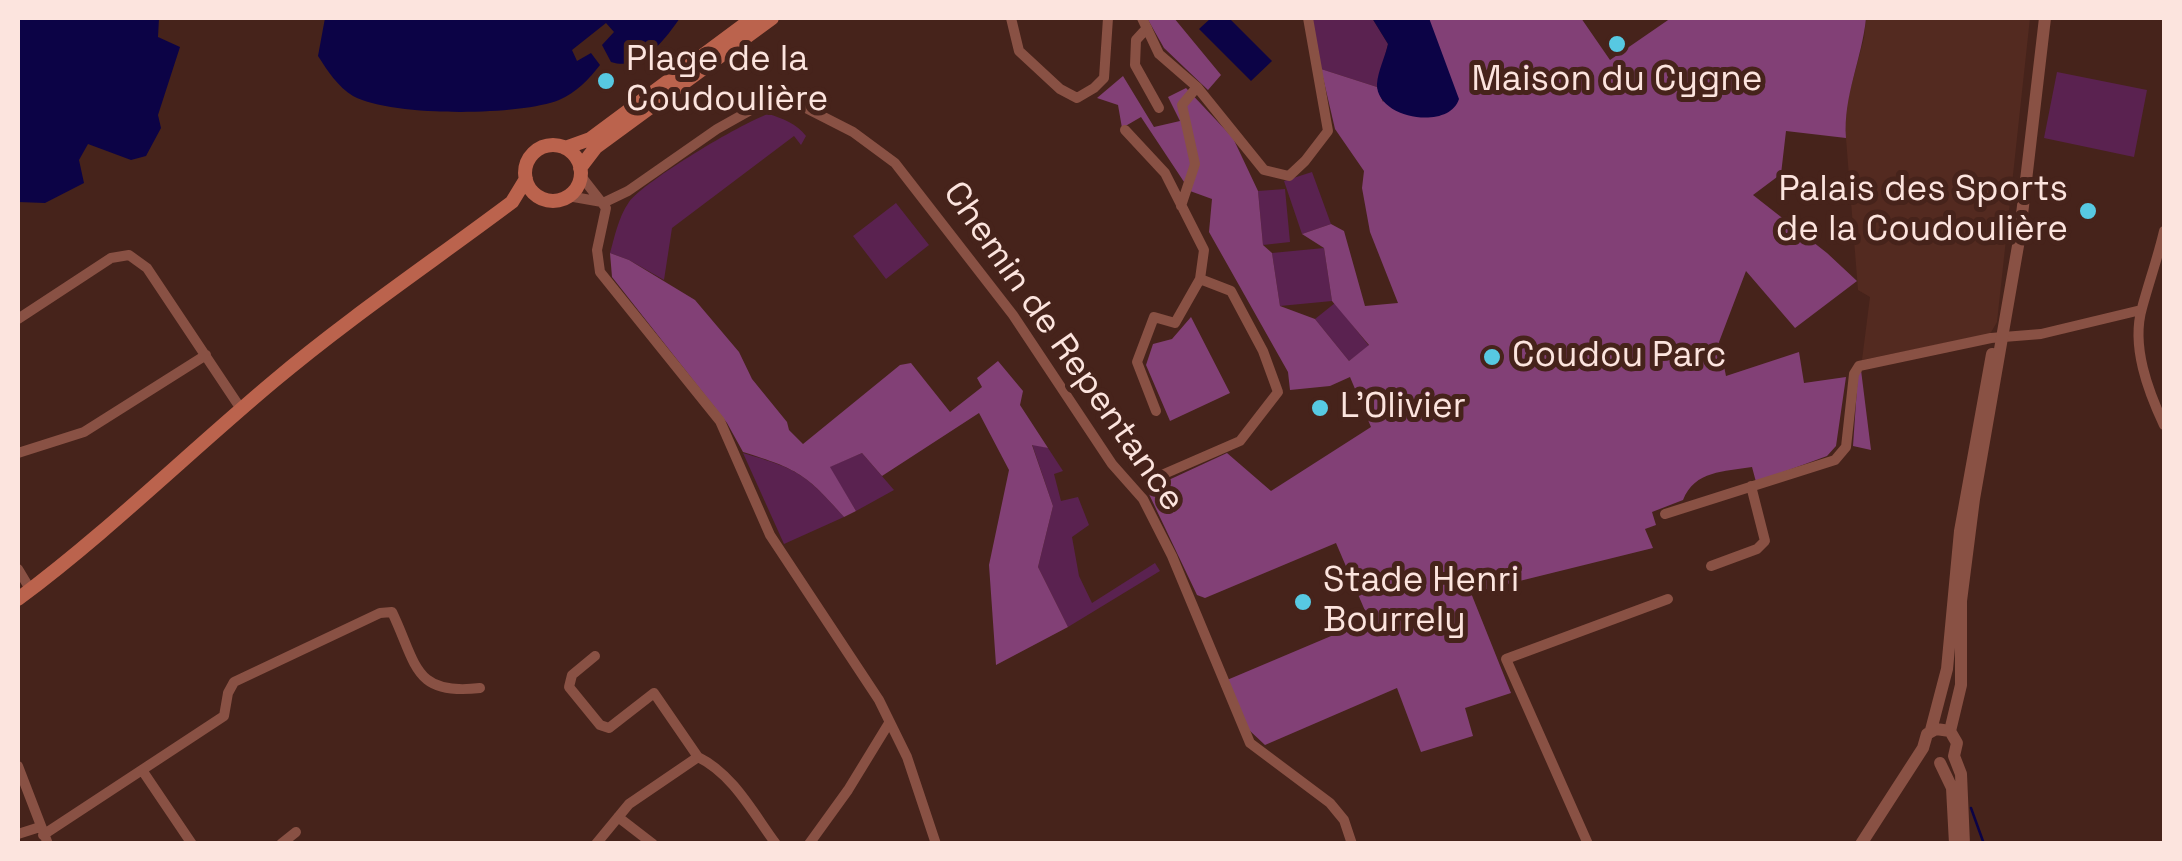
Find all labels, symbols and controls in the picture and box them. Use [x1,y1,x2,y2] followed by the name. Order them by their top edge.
[1606,33,1628,55] marker: Maison du Cygne
[626,40,828,122] place label: Plage de la Coudoulière
[1472,60,1762,102] place label: Maison du Cygne
[595,70,617,92] marker: Plage de la Coudoulière
[1776,170,2068,252] place label: Palais des Sports de la Coudoulière
[933,174,1193,520] street label: Chemin de Repentance
[2077,200,2099,222] marker: Palais des Sports de la Coudoulière
[1512,336,1726,378] place label: Coudou Parc
[1481,346,1503,368] marker: Coudou Parc
[1340,387,1466,429] place label: L'Olivier
[1309,397,1331,419] marker: L'Olivier
[1323,561,1519,643] place label: Stade Henri Bourrely
[1292,591,1314,613] marker: Stade Henri Bourrely

